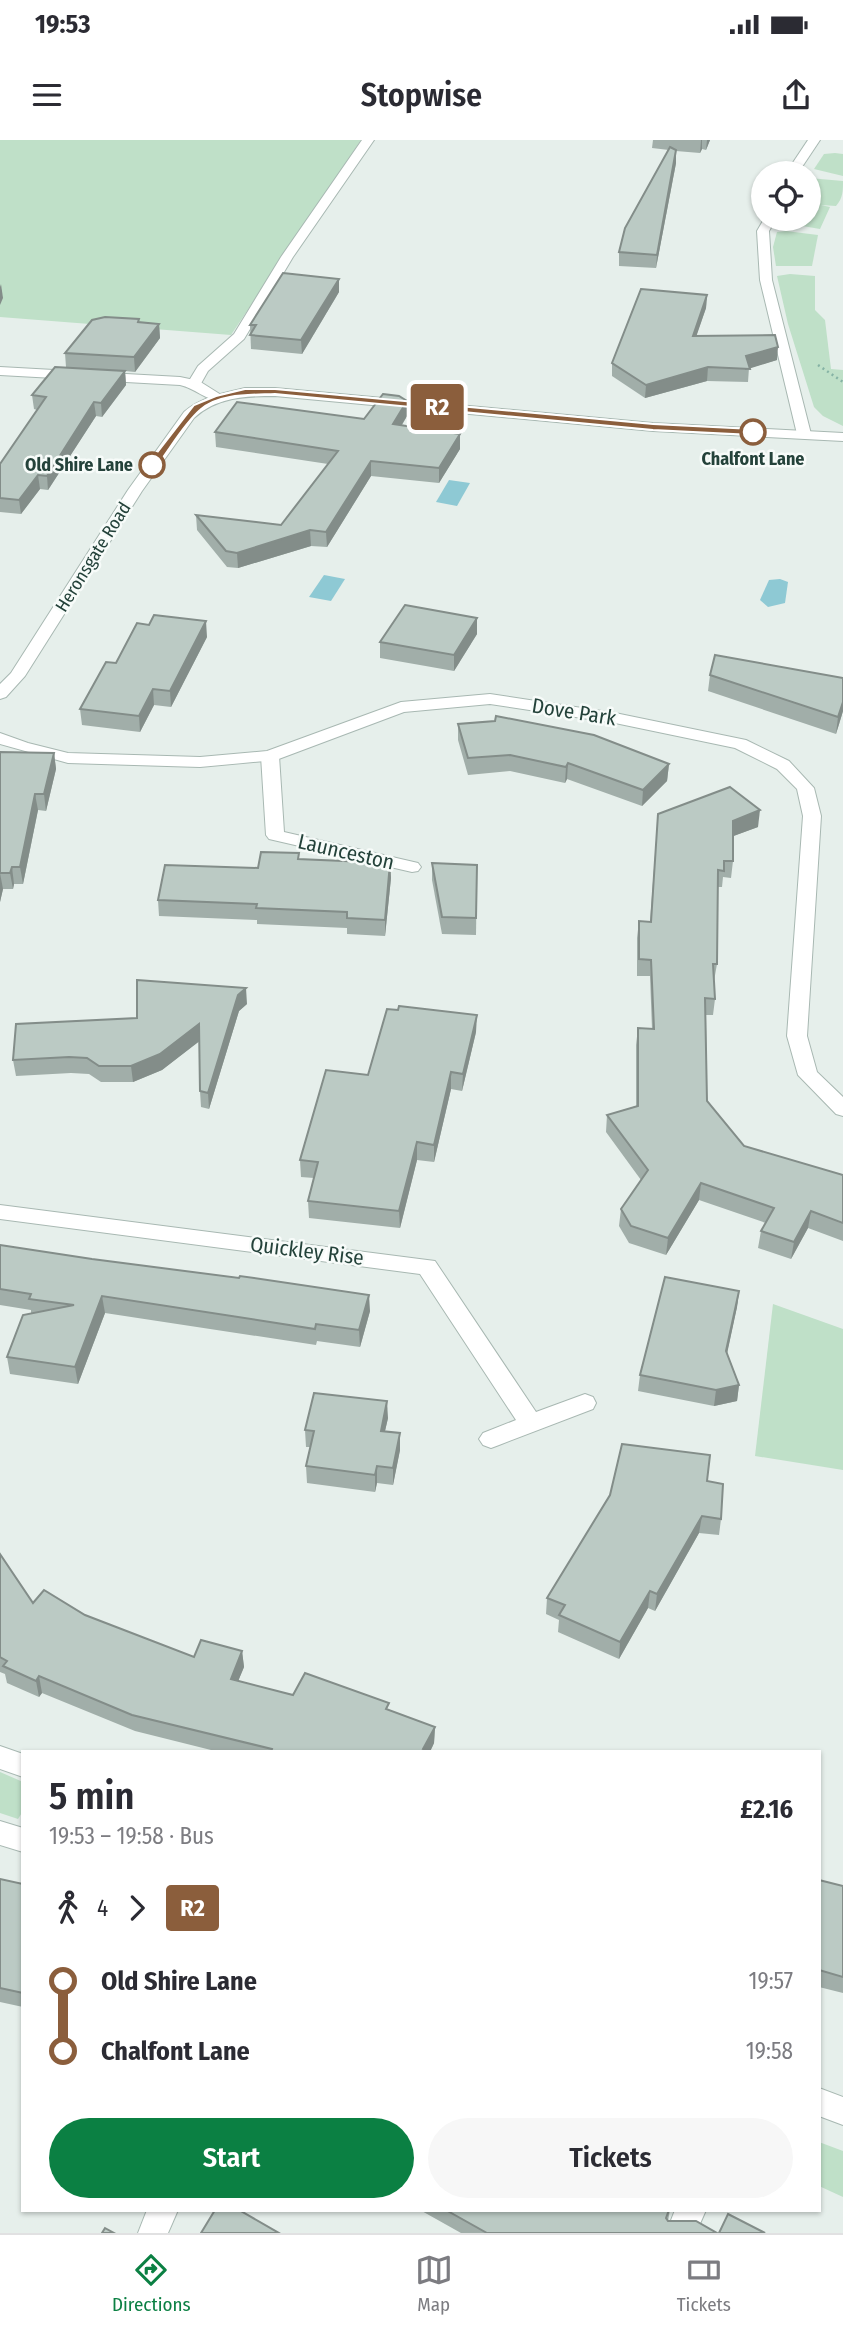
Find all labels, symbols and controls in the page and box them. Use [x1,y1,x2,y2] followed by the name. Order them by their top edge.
[35,9,90,40] text: 19:53
[28,76,66,114] icon: menu
[361,76,482,114] text: Stopwise
[777,76,815,114] icon: share
[751,161,821,231] map controls
[751,161,821,231] button: locate
[406,384,468,430] line badge: R2
[425,393,449,421] text: R2
[740,419,766,445] marker: Chalfont Lane
[701,448,805,470] place label: Chalfont Lane
[139,452,165,478] marker: Old Shire Lane
[25,454,133,476] place label: Old Shire Lane
[50,498,136,616] street label: Heronsgate Road
[530,693,618,732] street label: Dove Park
[295,828,397,876] street label: Launceston
[249,1231,365,1271] street label: Quickley Rise
[49,1773,134,1819] text: 5 min
[740,1794,793,1825] text: £2.16
[49,1822,214,1850] text: 19:53 – 19:58 · Bus
[49,1889,87,1927] icon: walk
[118,1889,156,1927] icon: forward
[97,1894,108,1922] text: 4
[180,1894,205,1922] text: R2
[101,1966,257,1997] text: Old Shire Lane
[748,1967,793,1995] text: 19:57
[101,2036,250,2067] text: Chalfont Lane
[746,2037,793,2065] text: 19:58
[49,2118,414,2198] button: Start
[428,2118,793,2198] button: Tickets
[112,2251,191,2316] tab: Directions
[415,2251,453,2316] tab: Map
[677,2251,731,2316] tab: Tickets

